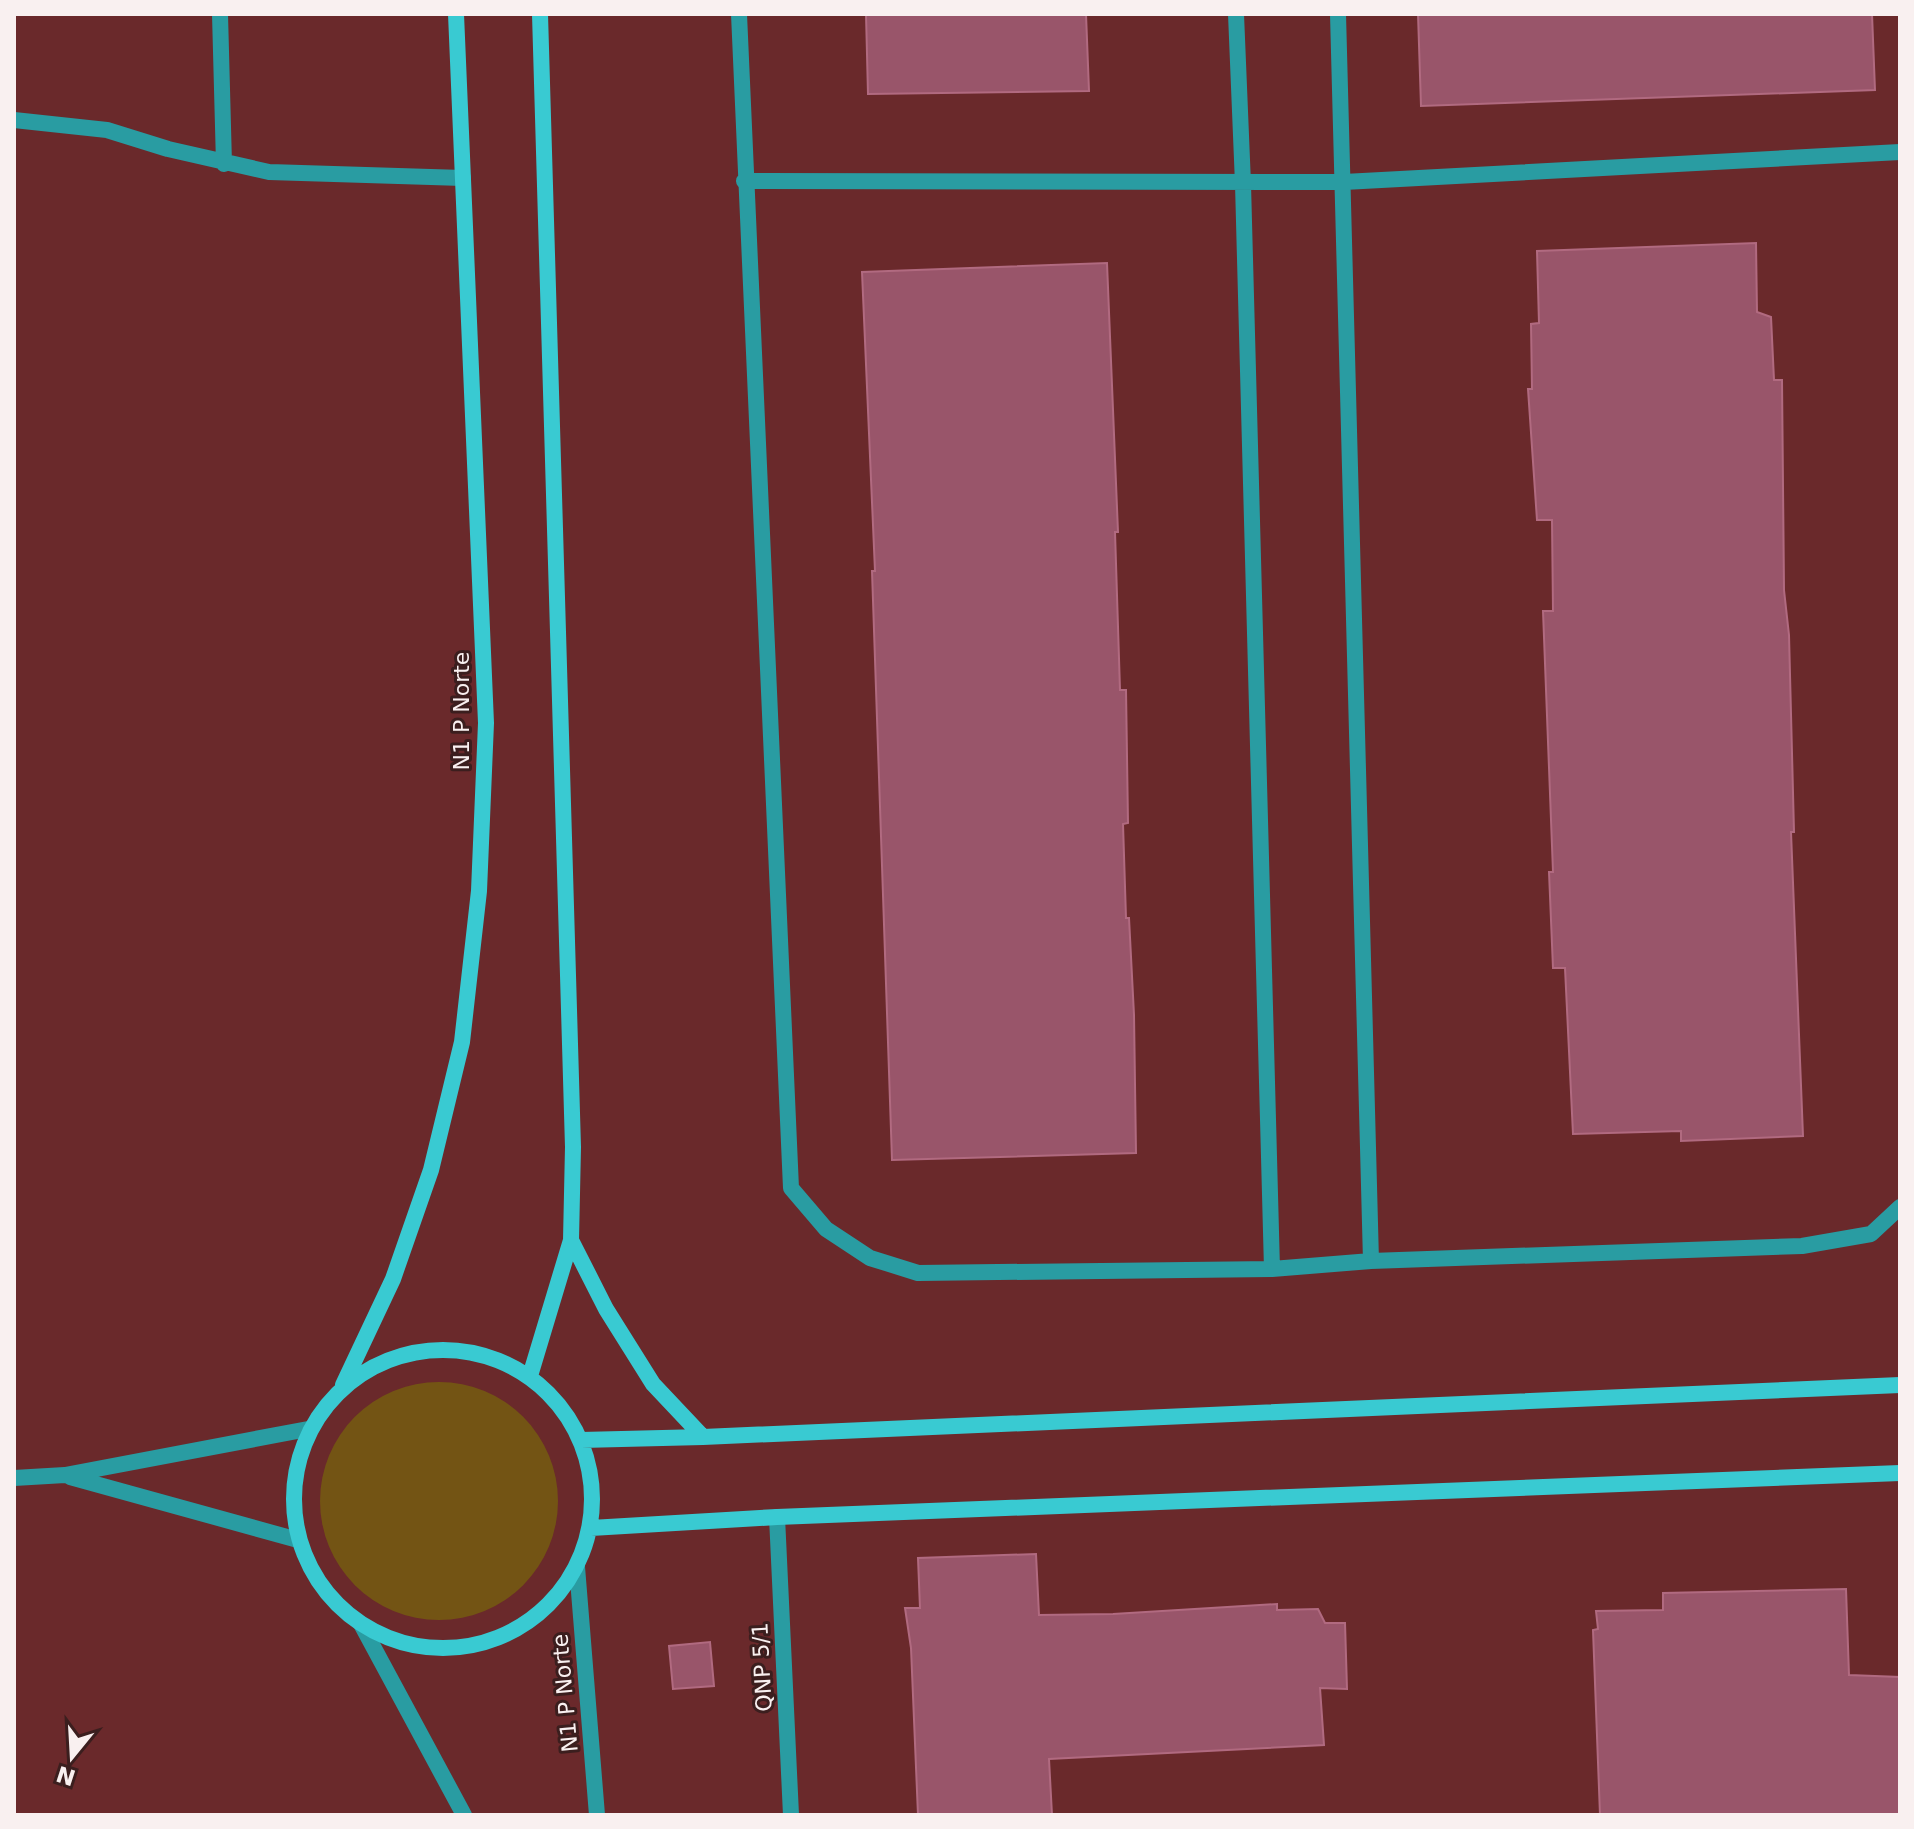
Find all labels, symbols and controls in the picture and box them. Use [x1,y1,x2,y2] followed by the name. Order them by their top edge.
[449,652,474,770] street label: N1 P Norte
[747,1622,777,1712] street label: QNP 5/1
[547,1633,583,1753] street label: N1 P Norte
[32,1717,112,1797] north arrow
[53,1761,79,1790] text: N

